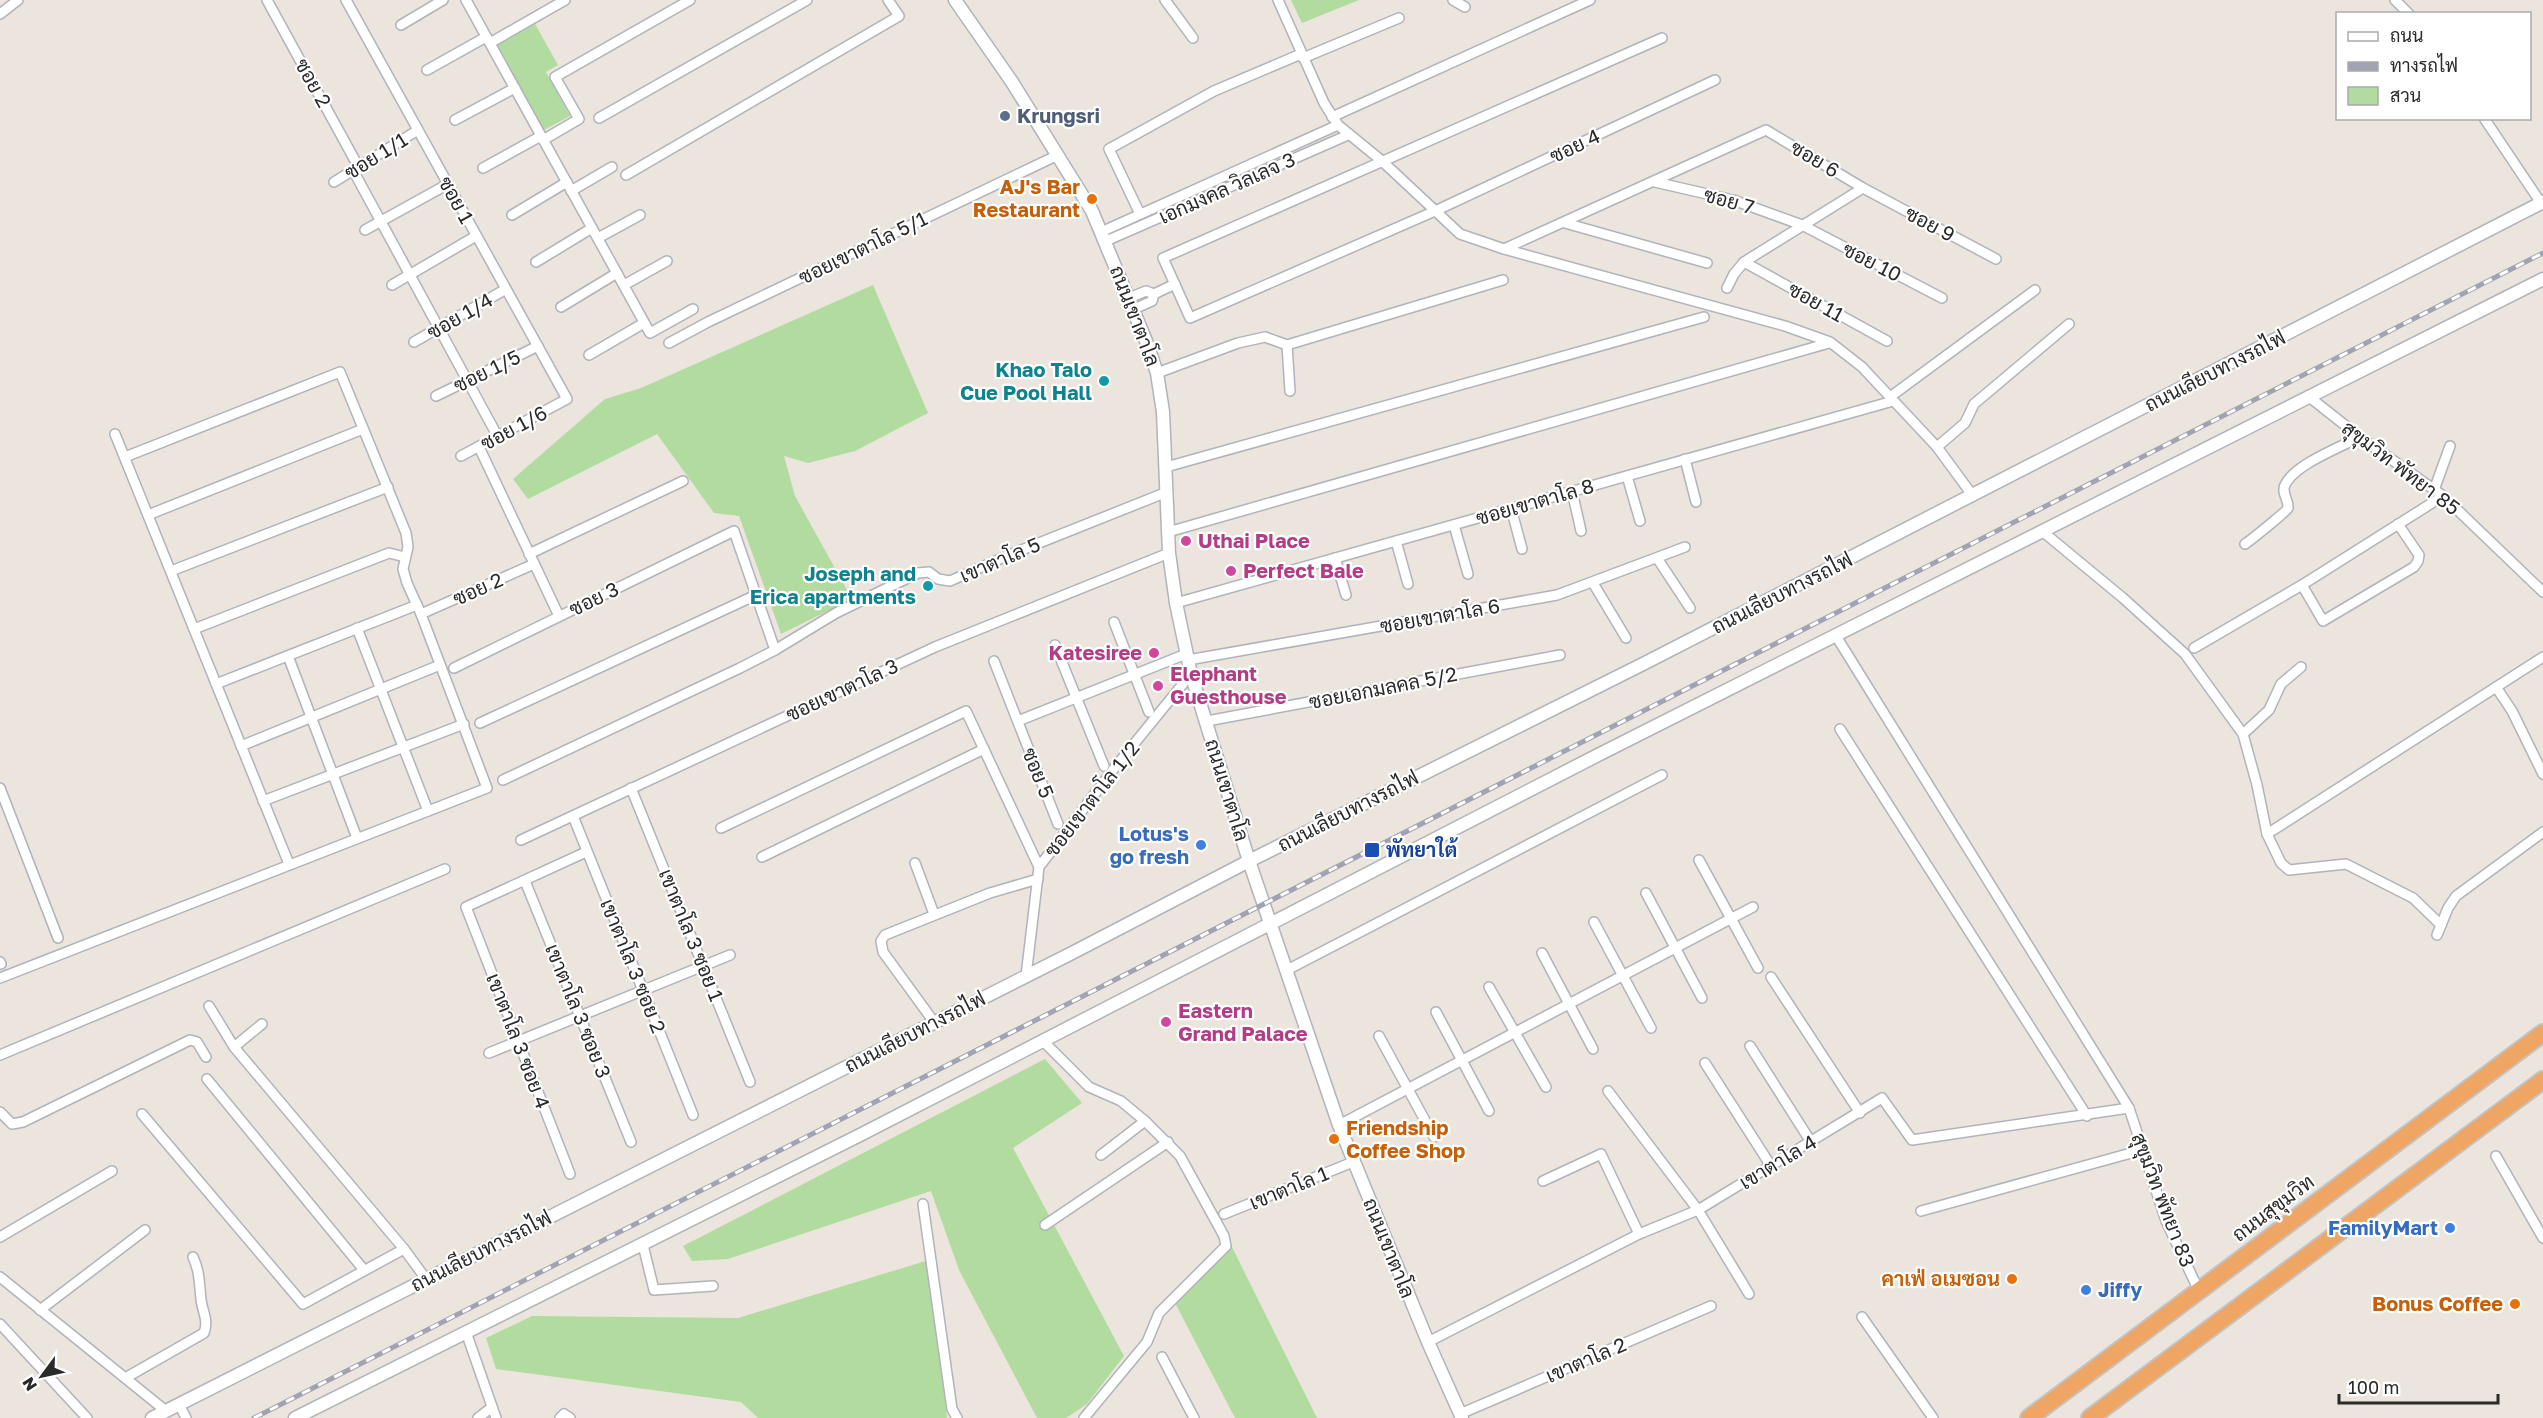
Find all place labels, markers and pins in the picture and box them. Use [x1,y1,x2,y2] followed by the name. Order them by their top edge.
[1017,103,1100,127] place label: Krungsri
[998,109,1012,123] marker: Krungsri
[973,174,1080,221] place label: AJ's Bar Restaurant
[1085,192,1099,206] marker: AJ's Bar Restaurant
[960,357,1092,404] place label: Khao Talo Cue Pool Hall
[1097,374,1111,388] marker: Khao Talo Cue Pool Hall
[1198,528,1310,552] place label: Uthai Place
[1179,534,1193,548] marker: Uthai Place
[1243,558,1364,582] place label: Perfect Bale
[750,561,916,608] place label: Joseph and Erica apartments
[1224,564,1238,578] marker: Perfect Bale
[921,579,935,593] marker: Joseph and Erica apartments
[1049,640,1142,664] place label: Katesiree
[1147,646,1161,660] marker: Katesiree
[1170,661,1287,708] place label: Elephant Guesthouse
[1151,679,1165,693] marker: Elephant Guesthouse
[1110,821,1189,868] place label: Lotus's go fresh
[1386,836,1458,861] place label: พัทยาใต้
[1194,838,1208,852] marker: Lotus's go fresh
[1363,841,1381,859] marker: พัทยาใต้
[1178,998,1308,1045] place label: Eastern Grand Palace
[1159,1015,1173,1029] marker: Eastern Grand Palace
[1346,1115,1465,1162] place label: Friendship Coffee Shop
[1327,1132,1341,1146] marker: Friendship Coffee Shop
[2328,1215,2438,1239] place label: FamilyMart
[2443,1221,2457,1235] marker: FamilyMart
[1882,1266,2000,1290] place label: คาเฟ่ อเมซอน
[2005,1272,2019,1286] marker: คาเฟ่ อเมซอน
[2098,1277,2142,1301] place label: Jiffy
[2079,1283,2093,1297] marker: Jiffy
[2372,1291,2503,1315] place label: Bonus Coffee
[2508,1297,2522,1311] marker: Bonus Coffee

